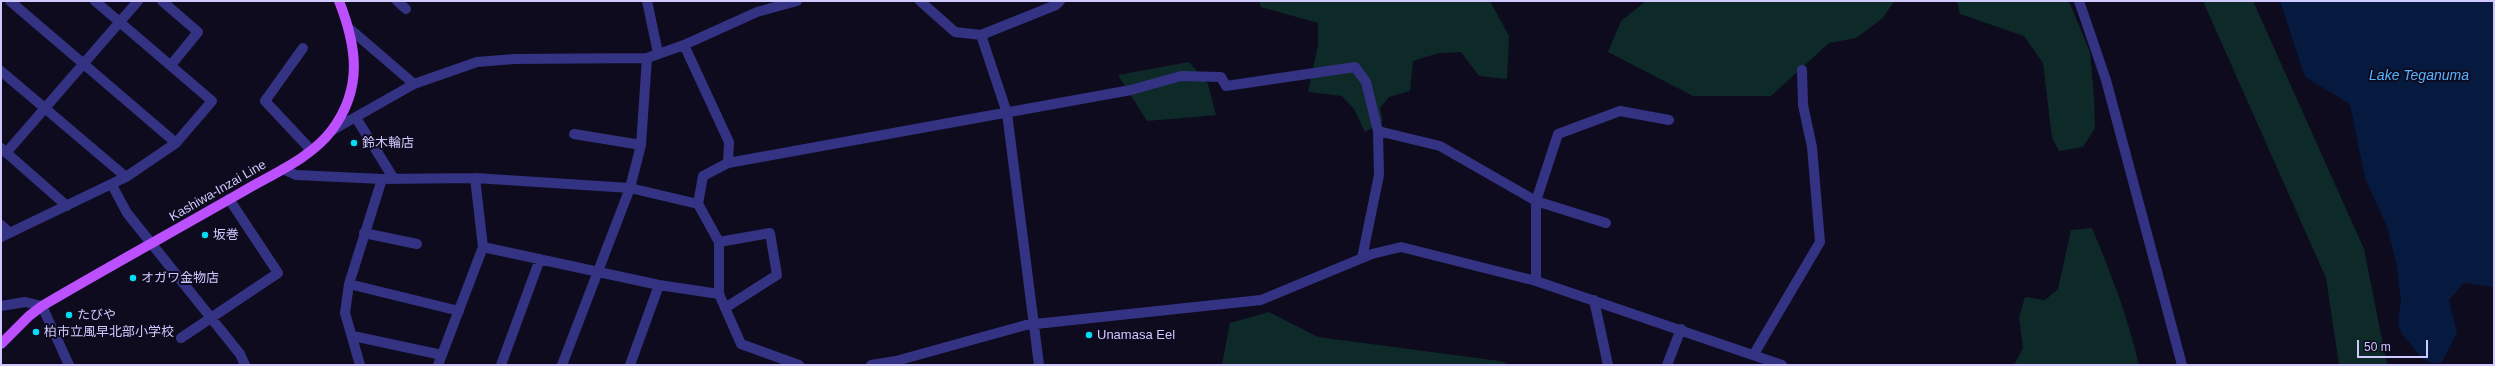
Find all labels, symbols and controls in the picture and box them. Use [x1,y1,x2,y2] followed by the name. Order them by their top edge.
[2369,68,2469,84] water label: Lake Teganuma
[362,135,414,151] place label: 鈴木輪店
[349,138,359,148] marker: 鈴木輪店
[167,157,269,225] street label: Kashiwa-Inzai Line
[213,227,239,243] place label: 坂巻
[200,230,210,240] marker: 坂巻
[141,270,219,286] place label: オガワ金物店
[128,273,138,283] marker: オガワ金物店
[77,307,116,323] place label: たびや
[64,310,74,320] marker: たびや
[44,324,174,340] place label: 柏市立風早北部小学校
[31,327,41,337] marker: 柏市立風早北部小学校
[1097,327,1175,343] place label: Unamasa Eel
[1084,330,1094,340] marker: Unamasa Eel
[2359,332,2430,358] scale bar
[2364,340,2391,354] text: 50 m

